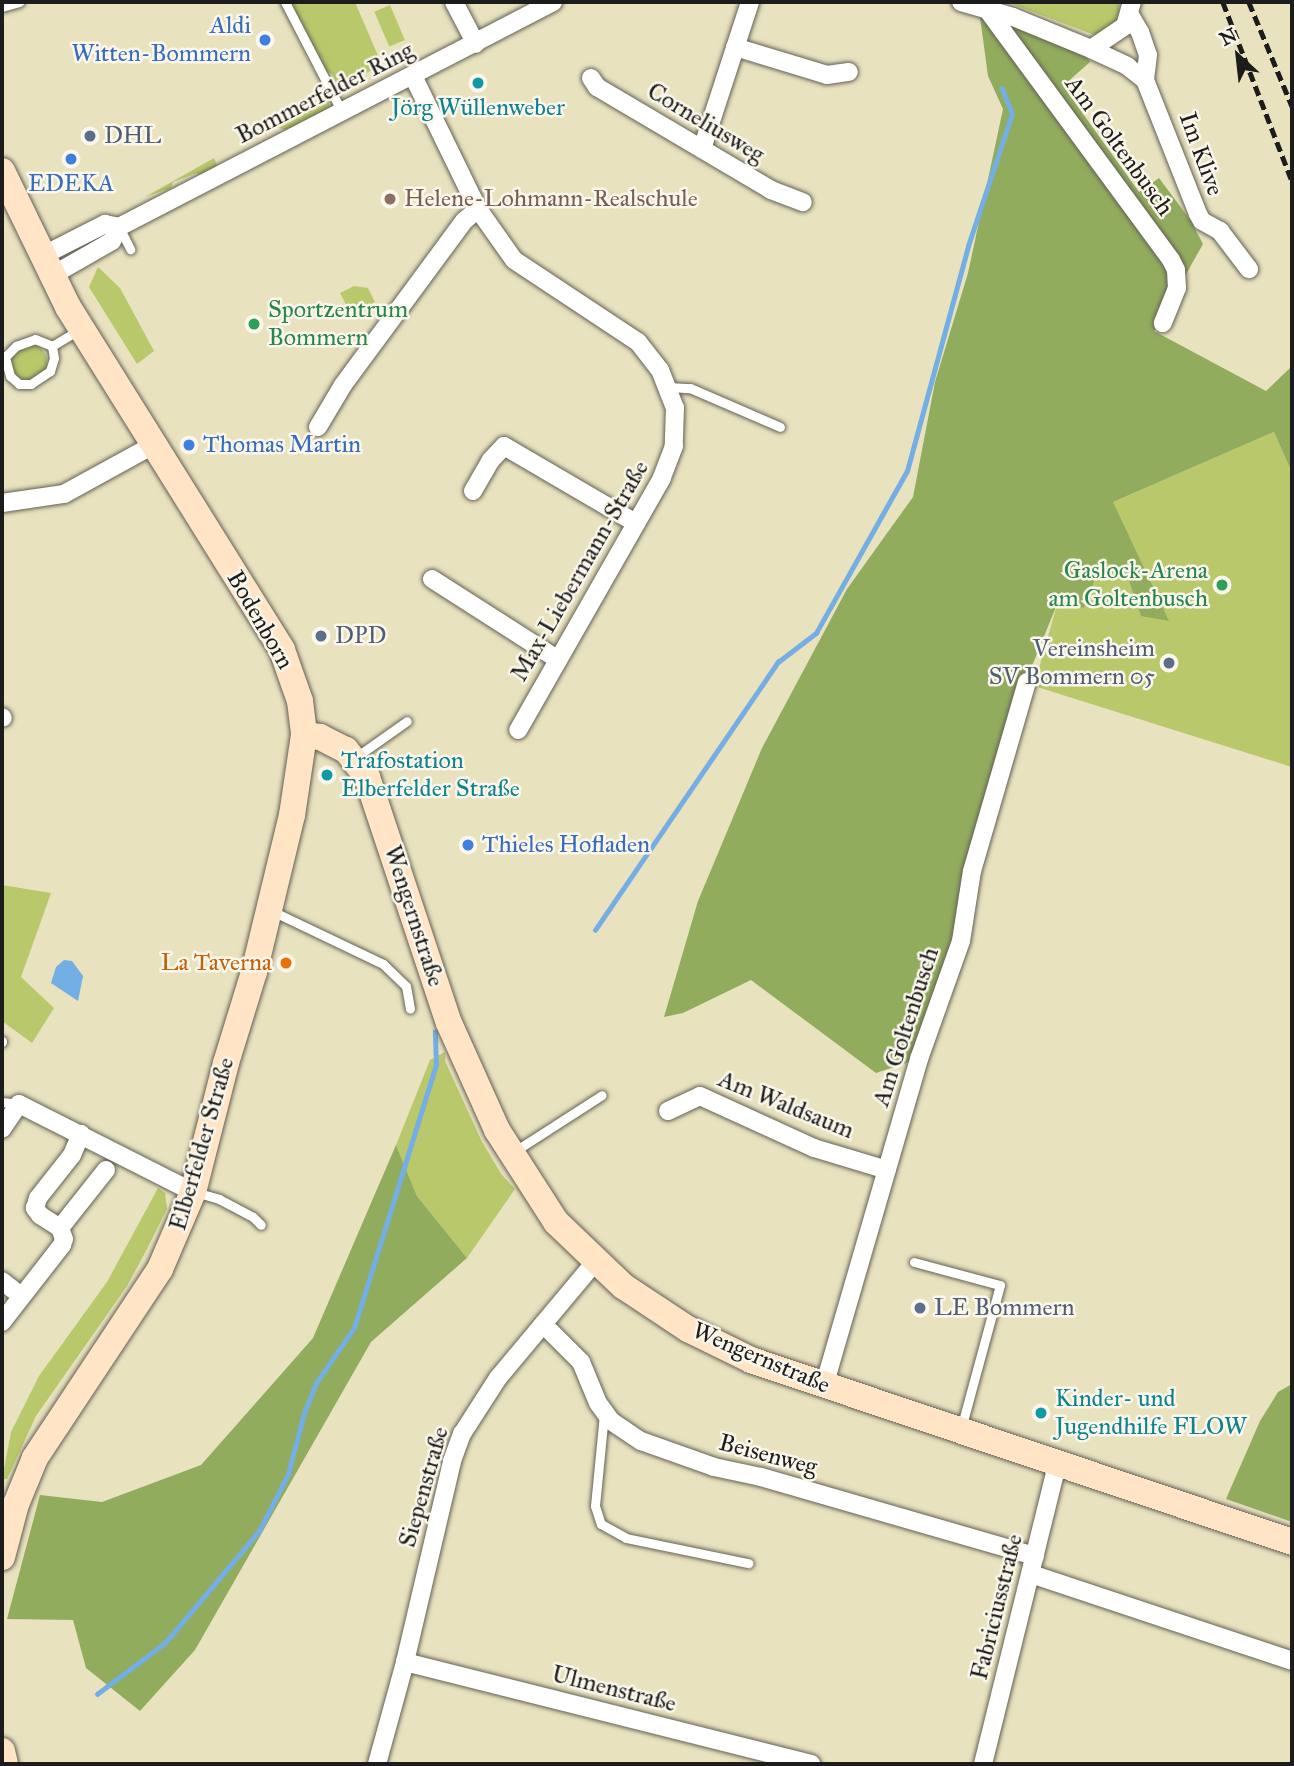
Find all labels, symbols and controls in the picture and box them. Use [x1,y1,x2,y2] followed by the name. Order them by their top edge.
[72,12,251,68] place label: Aldi Witten-Bommern
[1203,21,1273,91] north arrow
[1216,23,1241,51] text: N
[257,32,273,48] marker: Aldi Witten-Bommern
[231,36,419,150] street label: Bommerfelder Ring
[1059,71,1179,221] street label: Am Goltenbusch
[470,75,486,91] marker: Jörg Wüllenweber
[642,77,770,169] street label: Corneliusweg
[391,94,565,122] place label: Jörg Wüllenweber
[1173,108,1229,200] street label: Im Klive
[104,122,161,150] place label: DHL
[82,128,98,144] marker: DHL
[63,151,79,167] marker: EDEKA
[28,170,114,198] place label: EDEKA
[404,185,698,213] place label: Helene-Lohmann-Realschule
[382,191,398,207] marker: Helene-Lohmann-Realschule
[268,296,408,352] place label: Sportzentrum Bommern
[246,316,262,332] marker: Sportzentrum Bommern
[203,431,361,459] place label: Thomas Martin
[181,437,197,453] marker: Thomas Martin
[505,455,655,687] street label: Max-Liebermann-Straße
[1048,557,1208,613] place label: Gaslock-Arena am Goltenbusch
[220,566,300,674] street label: Bodenborn
[1214,577,1230,593] marker: Gaslock-Arena am Goltenbusch
[335,622,386,650] place label: DPD
[313,628,329,644] marker: DPD
[989,635,1155,691] place label: Vereinsheim SV Bommern 05
[1161,655,1177,671] marker: Vereinsheim SV Bommern 05
[341,747,520,803] place label: Trafostation Elberfelder Straße
[319,767,335,783] marker: Trafostation Elberfelder Straße
[482,831,650,859] place label: Thieles Hofladen
[460,837,476,853] marker: Thieles Hofladen
[378,842,450,990] street label: Wengernstraße
[867,944,945,1110] street label: Am Goltenbusch
[161,949,272,977] place label: La Taverna
[278,955,294,971] marker: La Taverna
[164,1054,240,1234] street label: Elberfelder Straße
[714,1065,858,1145] street label: Am Waldsaum
[934,1294,1074,1322] place label: LE Bommern
[912,1300,928,1316] marker: LE Bommern
[688,1316,834,1400] street label: Wengernstraße
[1055,1385,1247,1441] place label: Kinder- und Jugendhilfe FLOW
[1033,1405,1049,1421] marker: Kinder- und Jugendhilfe FLOW
[393,1423,455,1551] street label: Siepenstraße
[716,1428,820,1482] street label: Beisenweg
[965,1531,1029,1683] street label: Fabriciusstraße
[549,1660,679,1718] street label: Ulmenstraße

